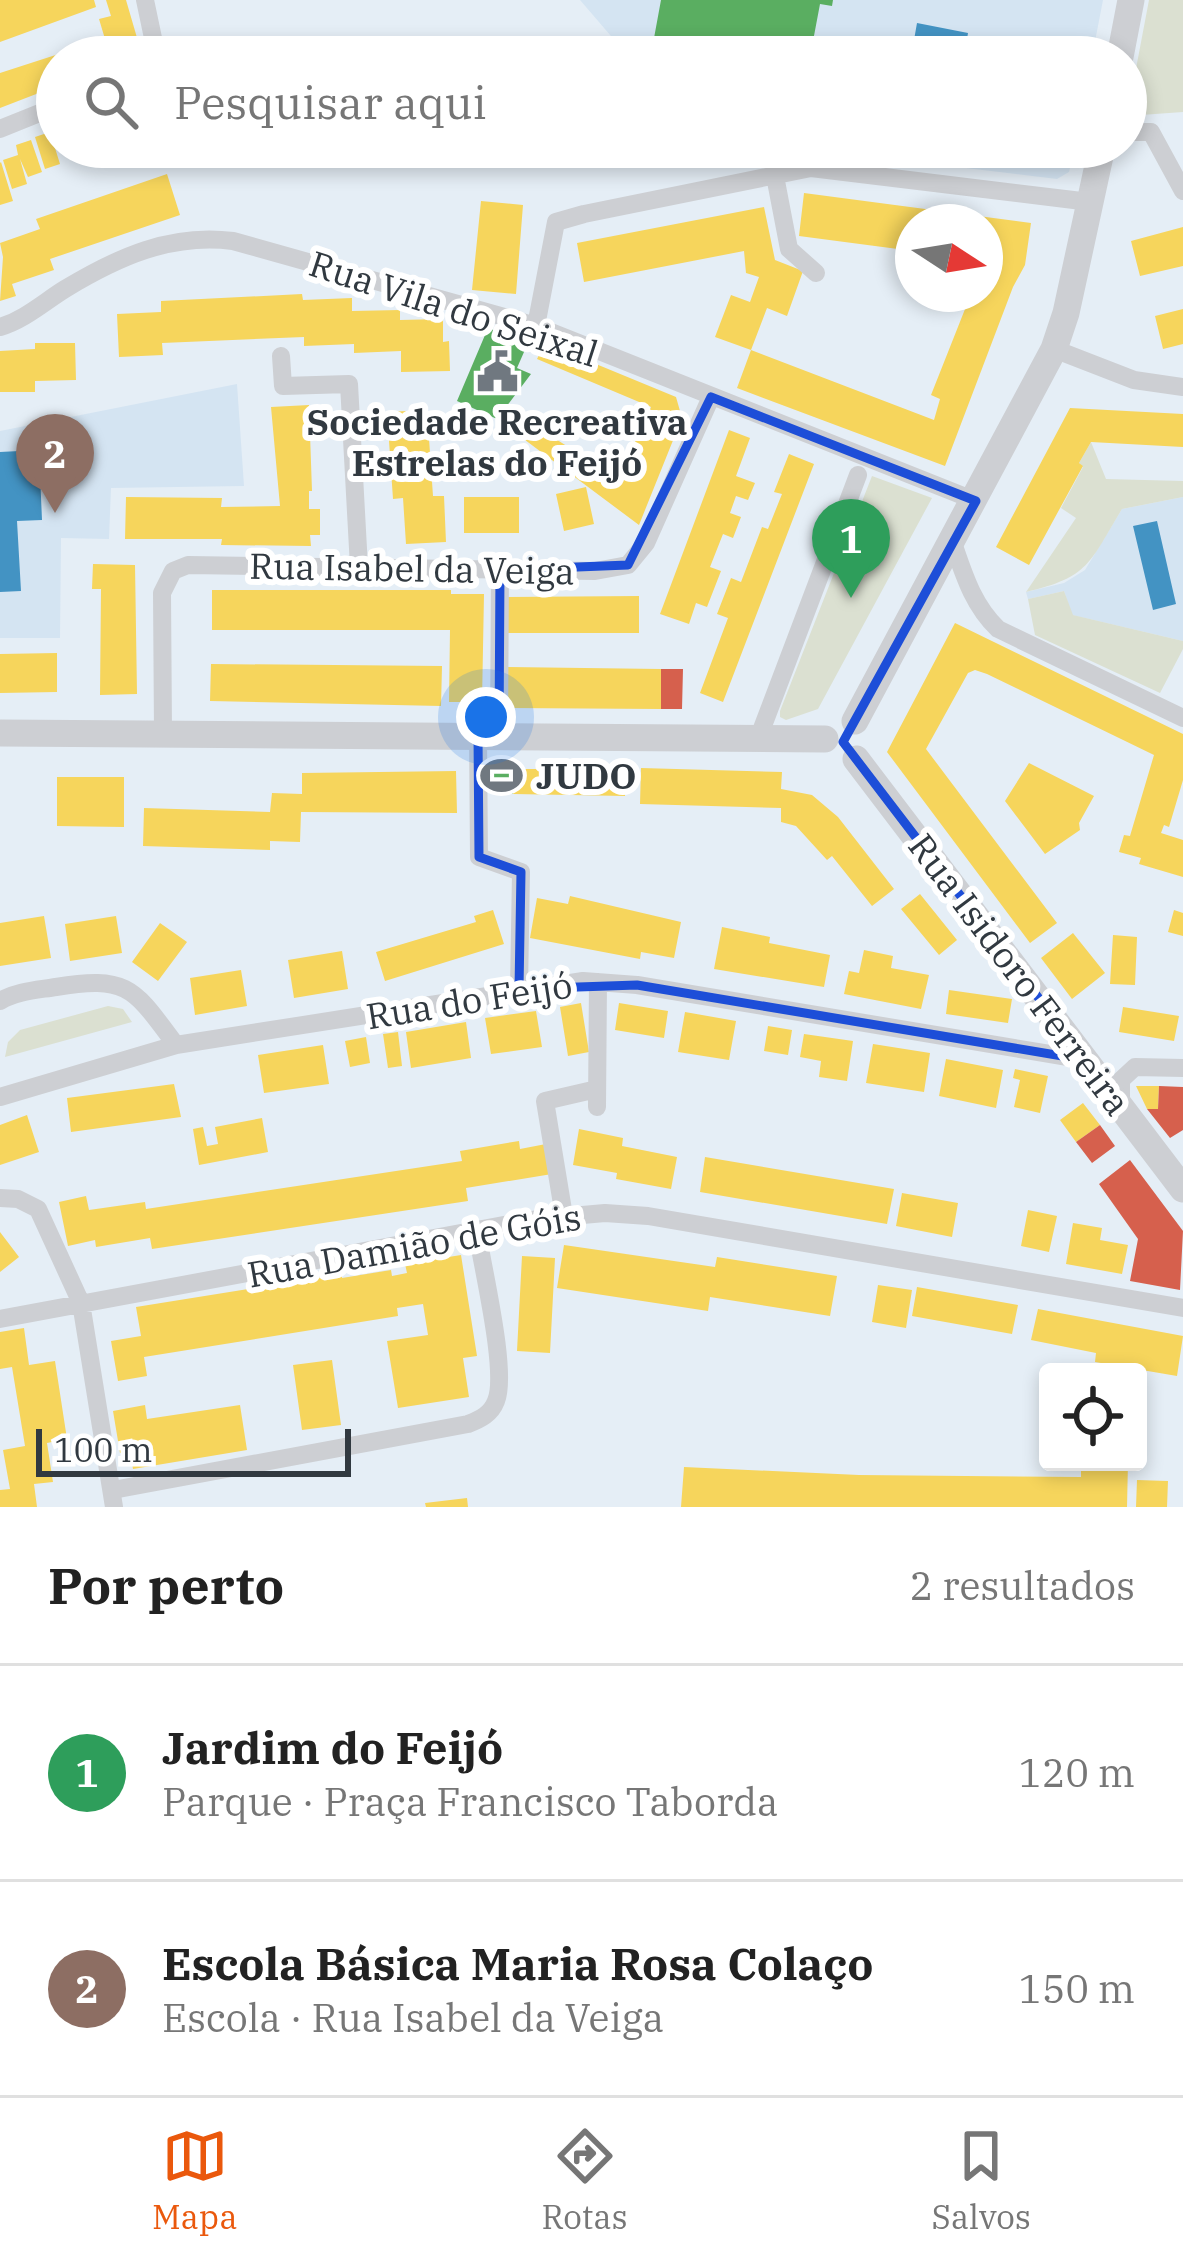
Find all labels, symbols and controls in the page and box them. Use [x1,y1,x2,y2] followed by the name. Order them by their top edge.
[36,36,1147,168] search box
[78,69,144,135] icon: search
[174,73,487,131] text: Pesquisar aqui
[895,204,1003,312] north arrow
[304,239,604,377] street label: Rua Vila do Seixal
[474,348,520,394] public building icon: Sociedade Recreativa Estrelas do Feijó
[307,398,687,486] place label: Sociedade Recreativa Estrelas do Feijó
[16,414,94,513] pin: 2
[812,499,890,598] pin: 1
[249,542,575,594] street label: Rua Isabel da Veiga
[456,687,516,747] your location
[479,752,525,798] sports icon: JUDO
[536,752,637,799] place label: JUDO
[899,824,1141,1124] street label: Rua Isidoro Ferreira
[363,961,575,1039] street label: Rua do Feijó
[243,1193,585,1297] street label: Rua Damião de Góis
[1039,1363,1147,1471] map controls
[1039,1363,1147,1471] button: locate
[36,1423,351,1476] scale bar
[54,1428,153,1471] text: 100 m
[48,1552,284,1618] text: Por perto
[910,1560,1135,1611] text: 2 resultados
[162,1718,503,1776] text: Jardim do Feijó
[75,1747,99,1798] text: 1
[1019,1747,1135,1798] text: 120 m
[162,1776,778,1827] text: Parque · Praça Francisco Taborda
[162,1934,873,1992] text: Escola Básica Maria Rosa Colaço
[75,1963,99,2014] text: 2
[1019,1963,1135,2014] text: 150 m
[162,1992,664,2043] text: Escola · Rua Isabel da Veiga
[152,2123,237,2238] tab: Mapa
[541,2123,628,2238] tab: Rotas
[932,2123,1031,2238] tab: Salvos

